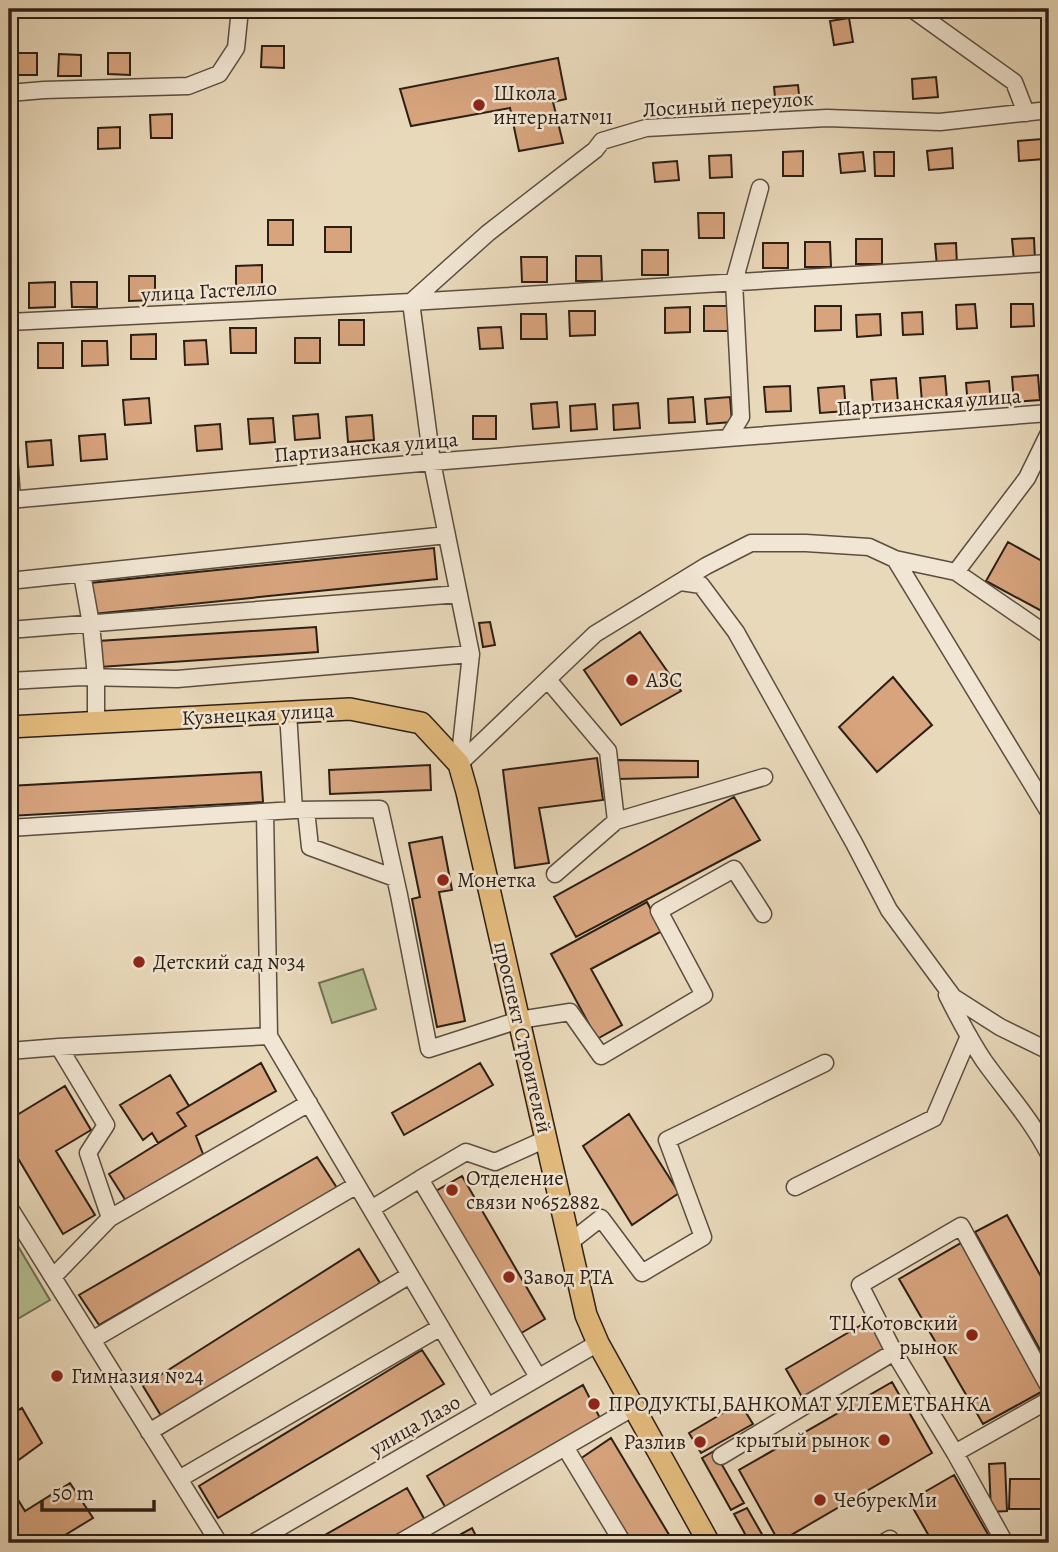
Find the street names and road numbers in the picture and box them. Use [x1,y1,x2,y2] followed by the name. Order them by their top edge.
[641,84,815,124] street label: Лосиный переулок
[139,273,278,309] street label: улица Гастелло
[836,382,1023,422] street label: Партизанская улица
[273,425,460,469] street label: Партизанская улица
[181,696,335,732] street label: Кузнецкая улица
[487,938,559,1136] street label: проспект Строителей
[364,1388,465,1463] street label: улица Лазо

